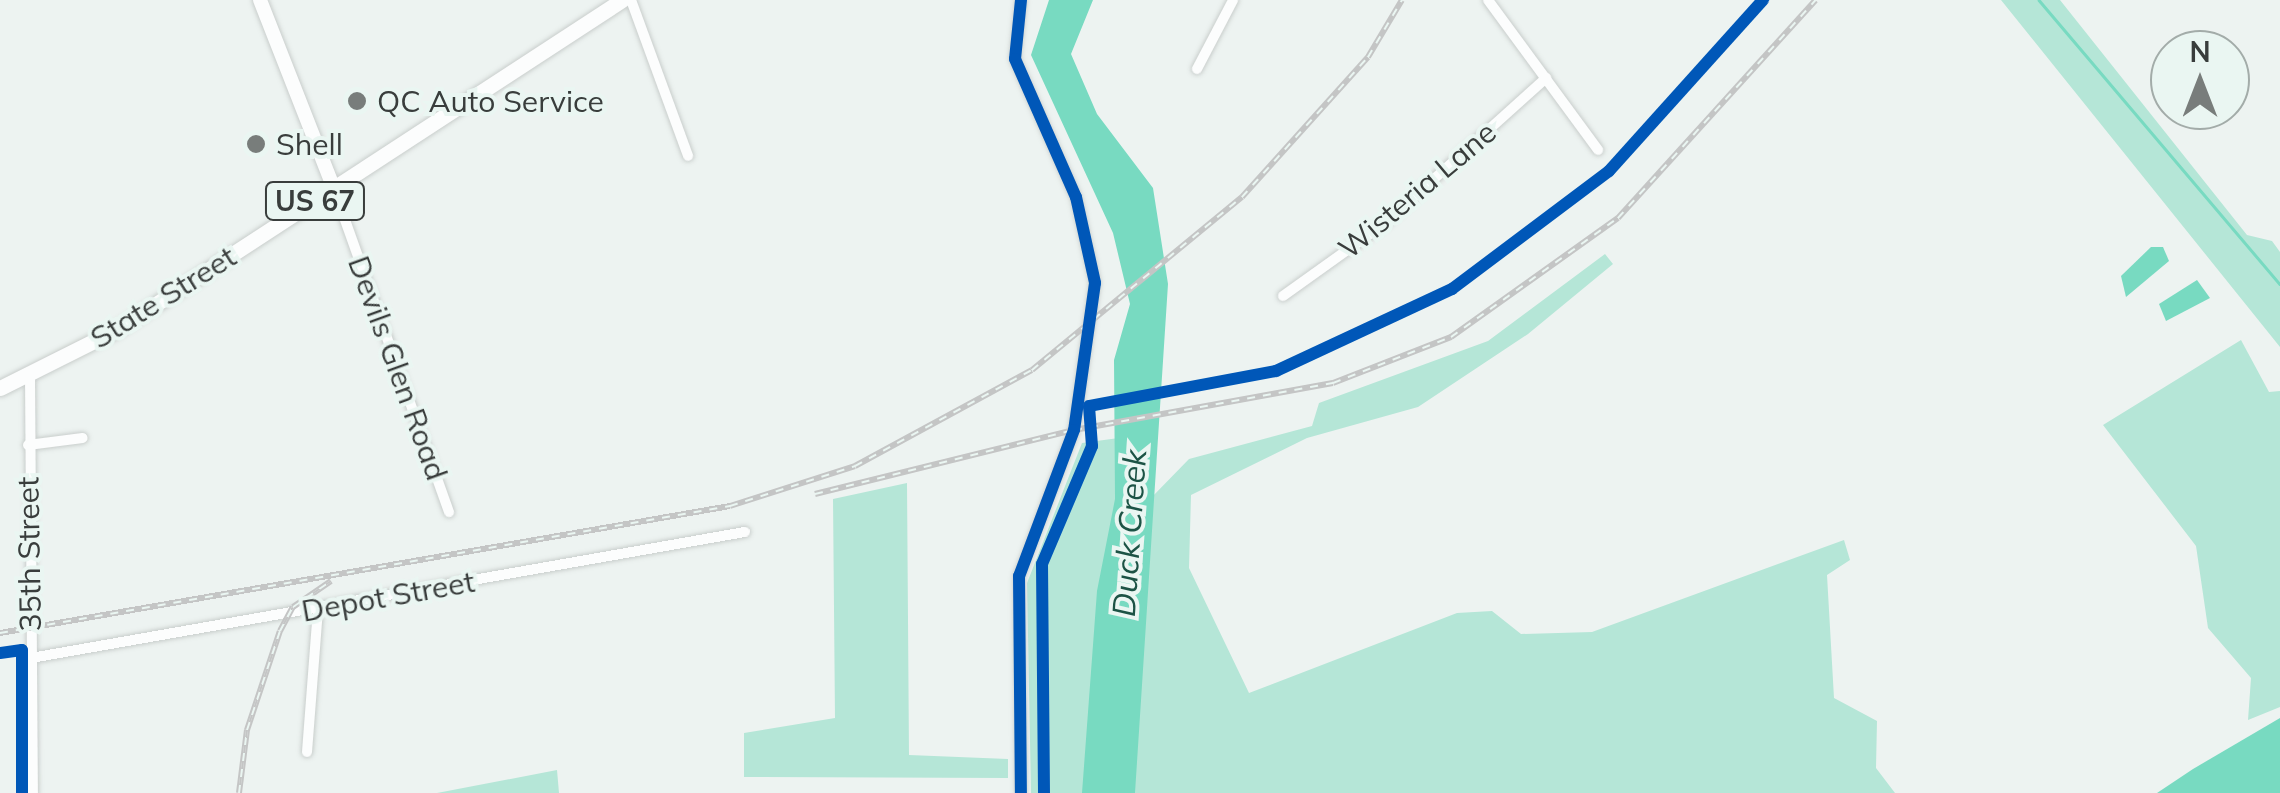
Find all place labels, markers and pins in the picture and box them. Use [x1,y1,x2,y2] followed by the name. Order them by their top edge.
[377,83,604,119] place label: QC Auto Service
[346,90,368,112] marker: QC Auto Service
[276,126,343,162] place label: Shell
[245,133,267,155] marker: Shell

